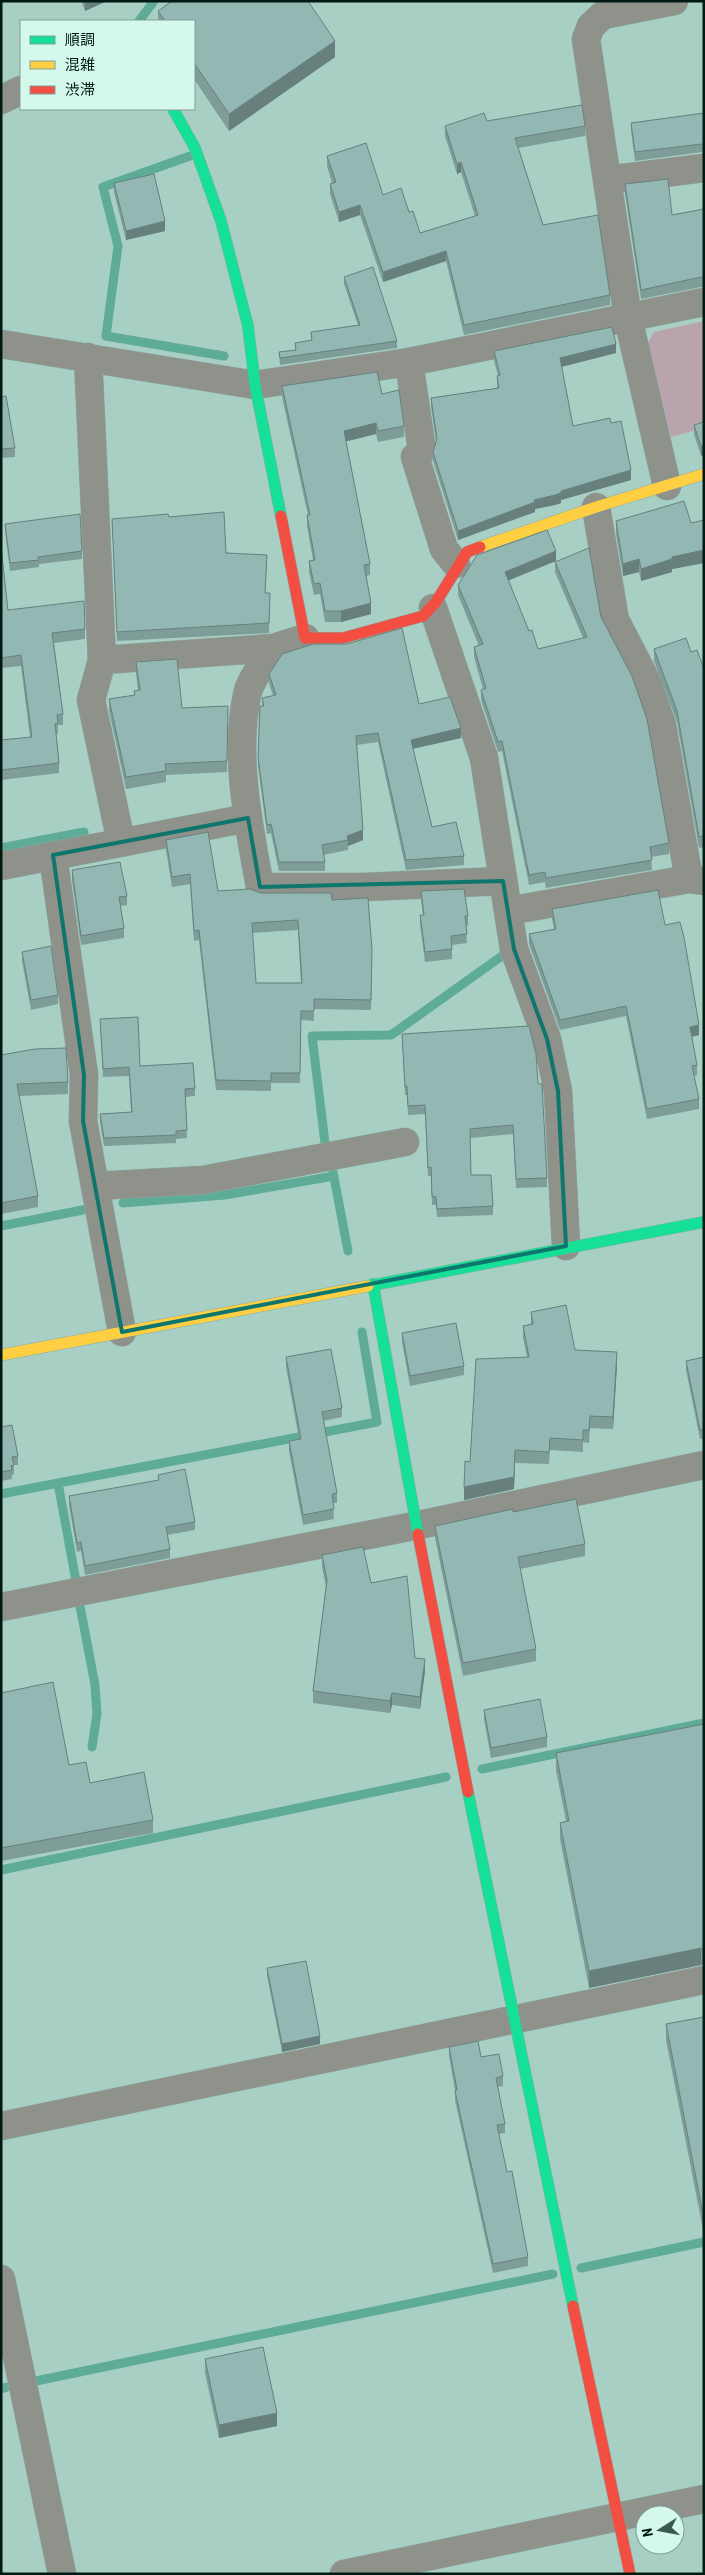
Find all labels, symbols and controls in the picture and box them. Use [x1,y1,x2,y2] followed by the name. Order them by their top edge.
[20,20,195,110] legend
[65,31,95,49] text: 順調
[65,56,95,74] text: 混雑
[65,81,95,99] text: 渋滞
[635,2505,685,2555] north arrow
[639,2527,656,2538] text: N

